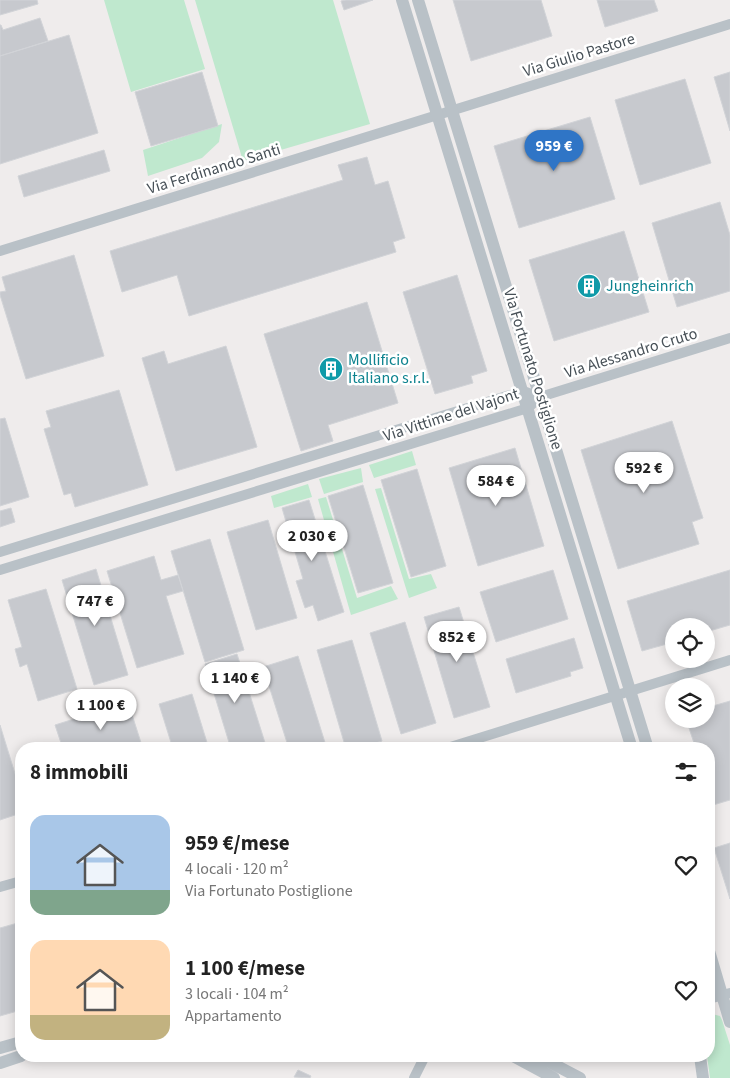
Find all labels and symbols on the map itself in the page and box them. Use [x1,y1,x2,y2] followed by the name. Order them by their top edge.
[520,28,638,82] street label: Via Giulio Pastore
[519,130,589,172] pin: 959 €
[145,138,283,200] street label: Via Ferdinando Santi
[576,273,602,299] building icon: Jungheinrich
[606,275,694,297] place label: Jungheinrich
[498,286,568,452] street label: Via Fortunato Postiglione
[562,322,700,384] street label: Via Alessandro Cruto
[348,349,429,389] place label: Mollificio Italiano s.r.l.
[318,356,344,382] building icon: Mollificio Italiano s.r.l.
[380,383,522,447] street label: Via Vittime del Vajont
[609,452,679,494] pin: 592 €
[461,464,531,507] pin: 584 €
[266,520,358,562] pin: 2 030 €
[60,584,130,627] pin: 747 €
[422,620,492,663] pin: 852 €
[189,662,281,704] pin: 1 140 €
[55,688,147,731] pin: 1 100 €

